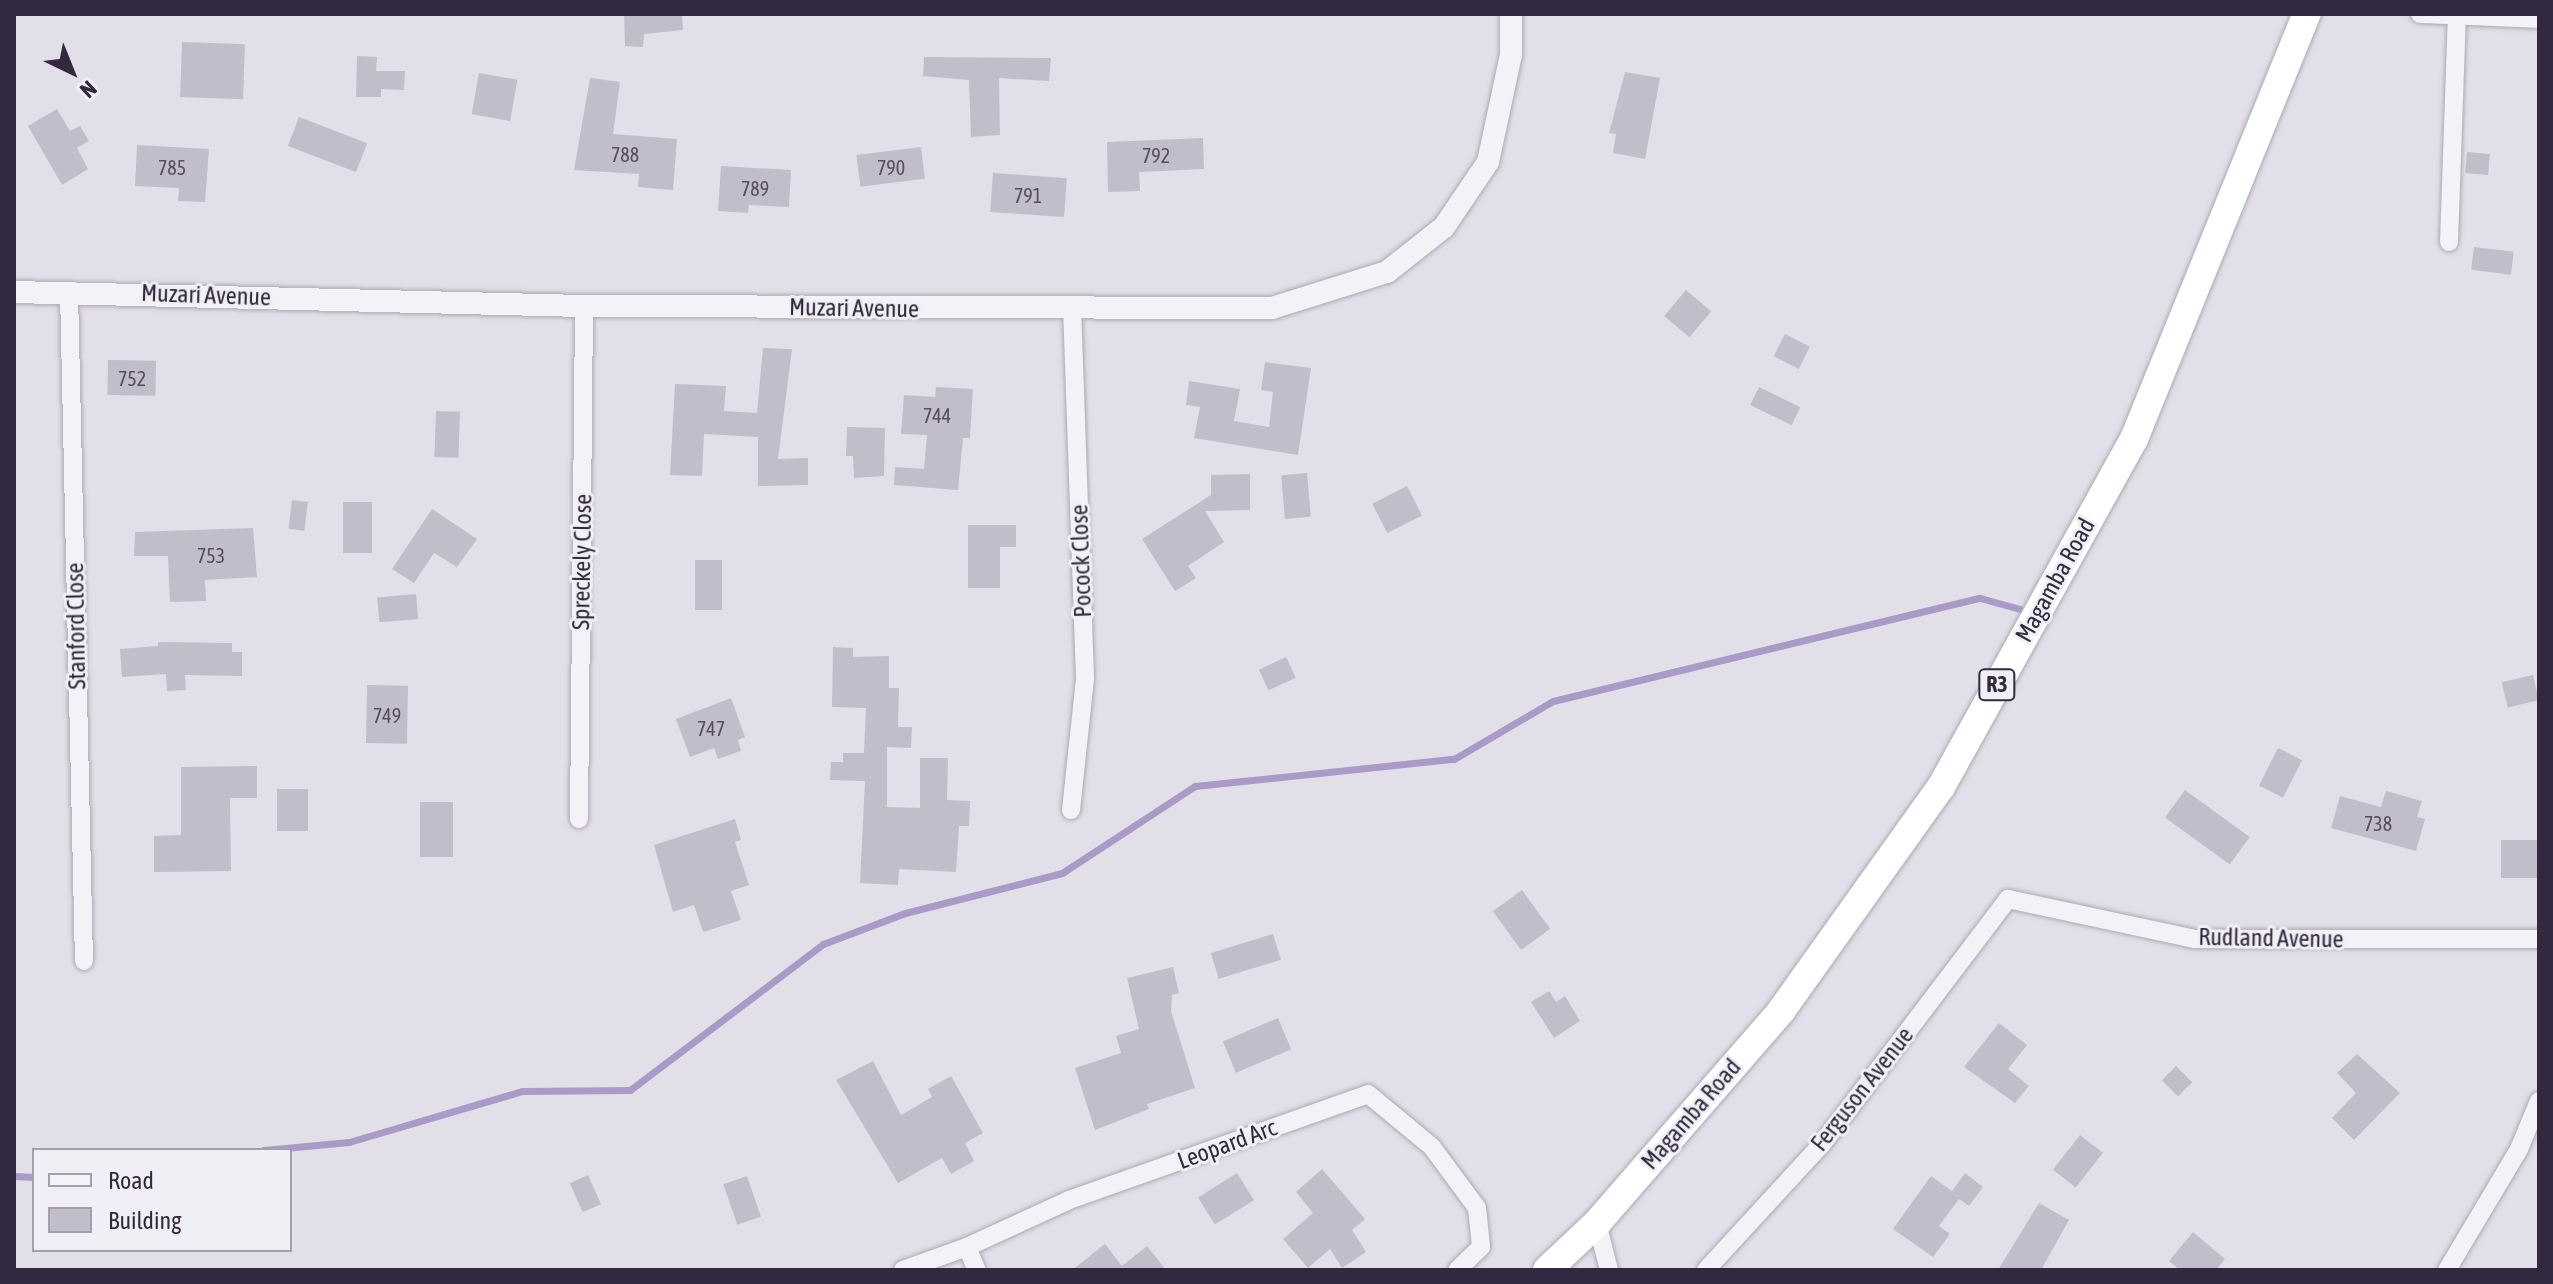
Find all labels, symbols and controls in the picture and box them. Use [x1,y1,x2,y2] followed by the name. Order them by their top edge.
[32,32,112,112] north arrow
[75,76,102,103] text: N
[611,142,639,166] house number: 788
[1142,143,1170,167] house number: 792
[158,155,186,179] house number: 785
[877,155,905,179] house number: 790
[741,176,769,200] house number: 789
[1014,183,1042,207] house number: 791
[141,278,271,312] street label: Muzari Avenue
[789,292,919,324] street label: Muzari Avenue
[118,366,146,390] house number: 752
[923,403,951,427] house number: 744
[566,494,598,630] street label: Spreckely Close
[1065,504,1097,618] street label: Pocock Close
[2009,513,2101,647] street label: Magamba Road
[197,543,225,567] house number: 753
[60,562,92,690] street label: Stanford Close
[1977,667,2017,703] road number: R3
[373,703,401,727] house number: 749
[697,716,725,740] house number: 747
[2364,811,2392,835] house number: 738
[2198,922,2344,954] street label: Rudland Avenue
[1805,1021,1919,1157] street label: Ferguson Avenue
[1635,1053,1747,1175] street label: Magamba Road
[1174,1113,1280,1175] street label: Leopard Arc
[32,1148,292,1252] legend
[108,1167,154,1194] text: Road
[108,1207,181,1234] text: Building

